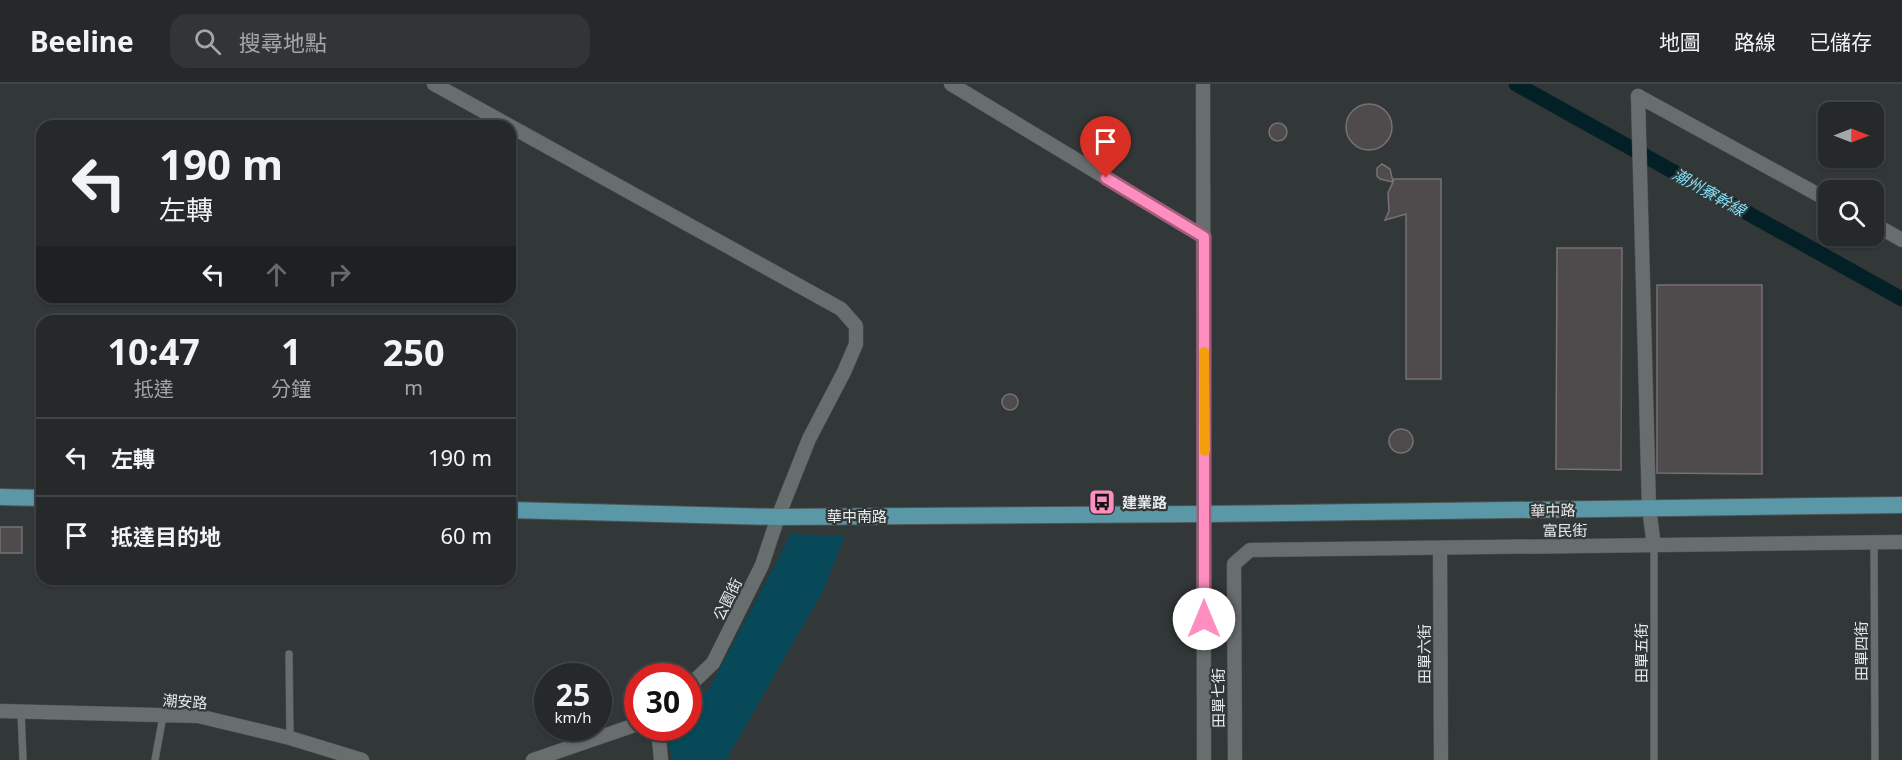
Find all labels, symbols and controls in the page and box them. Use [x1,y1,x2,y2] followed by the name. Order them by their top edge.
[170,14,590,68] search box
[30,22,134,60] text: Beeline
[191,25,224,58] icon: search
[239,27,327,57] text: 搜尋地點
[1659,28,1701,56] text: 地圖
[1734,28,1776,56] text: 路線
[1809,28,1872,56] text: 已儲存
[1818,102,1884,168] north arrow
[1818,102,1884,246] map controls
[1080,116,1131,178] pin
[1089,125,1122,158] icon: arrive
[159,135,283,192] text: 190 m
[60,144,138,222] icon: left
[1669,163,1751,222] water label: 潮州寮幹線
[1818,180,1884,246] button: search
[159,191,213,228] text: 左轉
[197,258,230,291] icon: left
[260,258,293,291] icon: ahead
[323,258,356,291] icon: right
[107,327,200,376] text: 10:47
[281,327,302,376] text: 1
[383,328,445,377] text: 250
[404,374,423,401] text: m
[134,375,174,402] text: 抵達
[271,375,311,402] text: 分鐘
[60,441,93,474] icon: left
[428,442,492,472] text: 190 m
[111,443,155,473] text: 左轉
[1087,487,1117,517] bus stop icon: 建業路
[1122,492,1167,512] place label: 建業路
[1530,500,1576,520] street label: 華中路
[827,506,887,526] street label: 華中南路
[60,519,93,552] icon: arrive
[441,520,492,550] text: 60 m
[1542,520,1588,540] street label: 富民街
[111,521,221,551] text: 抵達目的地
[708,574,746,624] street label: 公園街
[1172,587,1236,651] position arrow
[1851,621,1871,681] street label: 田單四街
[1631,623,1651,683] street label: 田單五街
[1414,624,1434,684] street label: 田單六街
[624,663,702,741] speed limit sign: 30
[1208,668,1228,728] street label: 田單七街
[556,674,590,715] text: 25
[162,689,208,713] street label: 潮安路
[555,707,591,727] text: km/h

